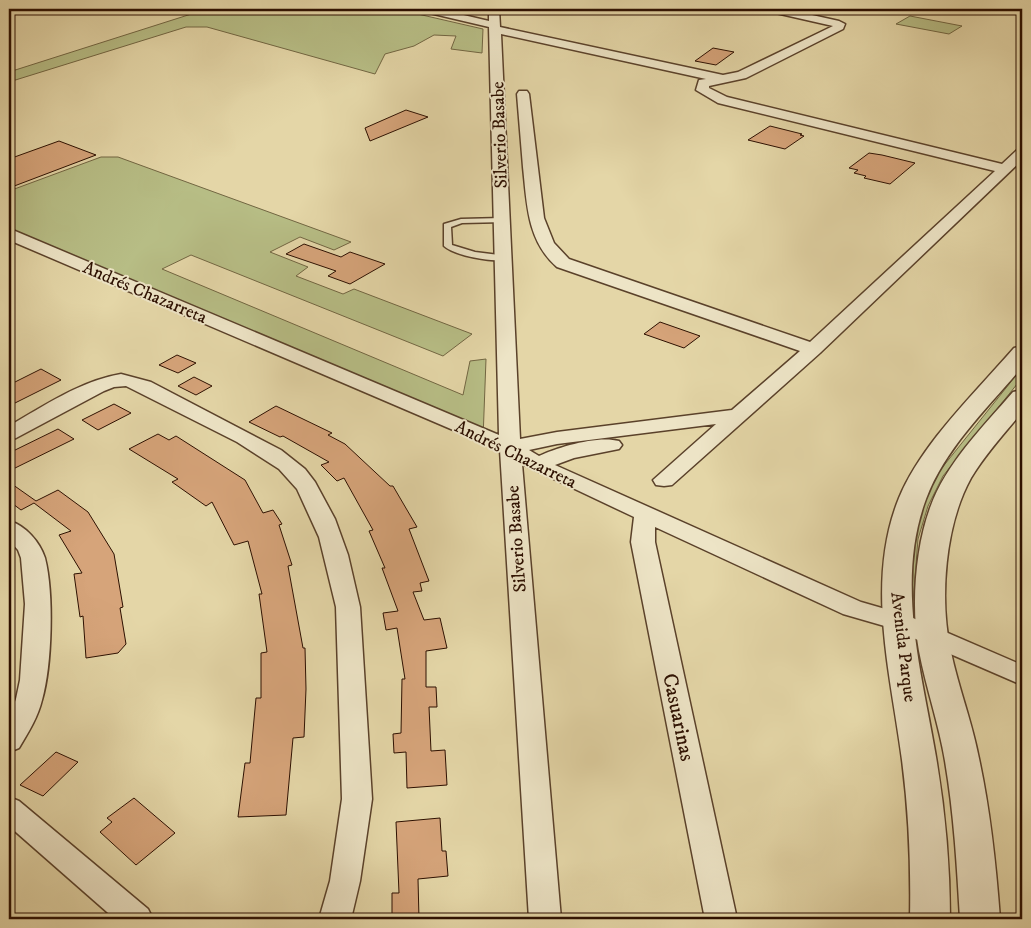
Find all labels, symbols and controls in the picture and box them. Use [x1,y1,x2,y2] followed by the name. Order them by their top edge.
[487,81,513,189] street label: Silverio Basabe
[79,257,210,329] street label: Andrés Chazarreta
[451,416,580,494] street label: Andrés Chazarreta
[502,485,532,593] street label: Silverio Basabe
[885,591,921,703] street label: Avenida Parque
[656,671,700,763] street label: Casuarinas

